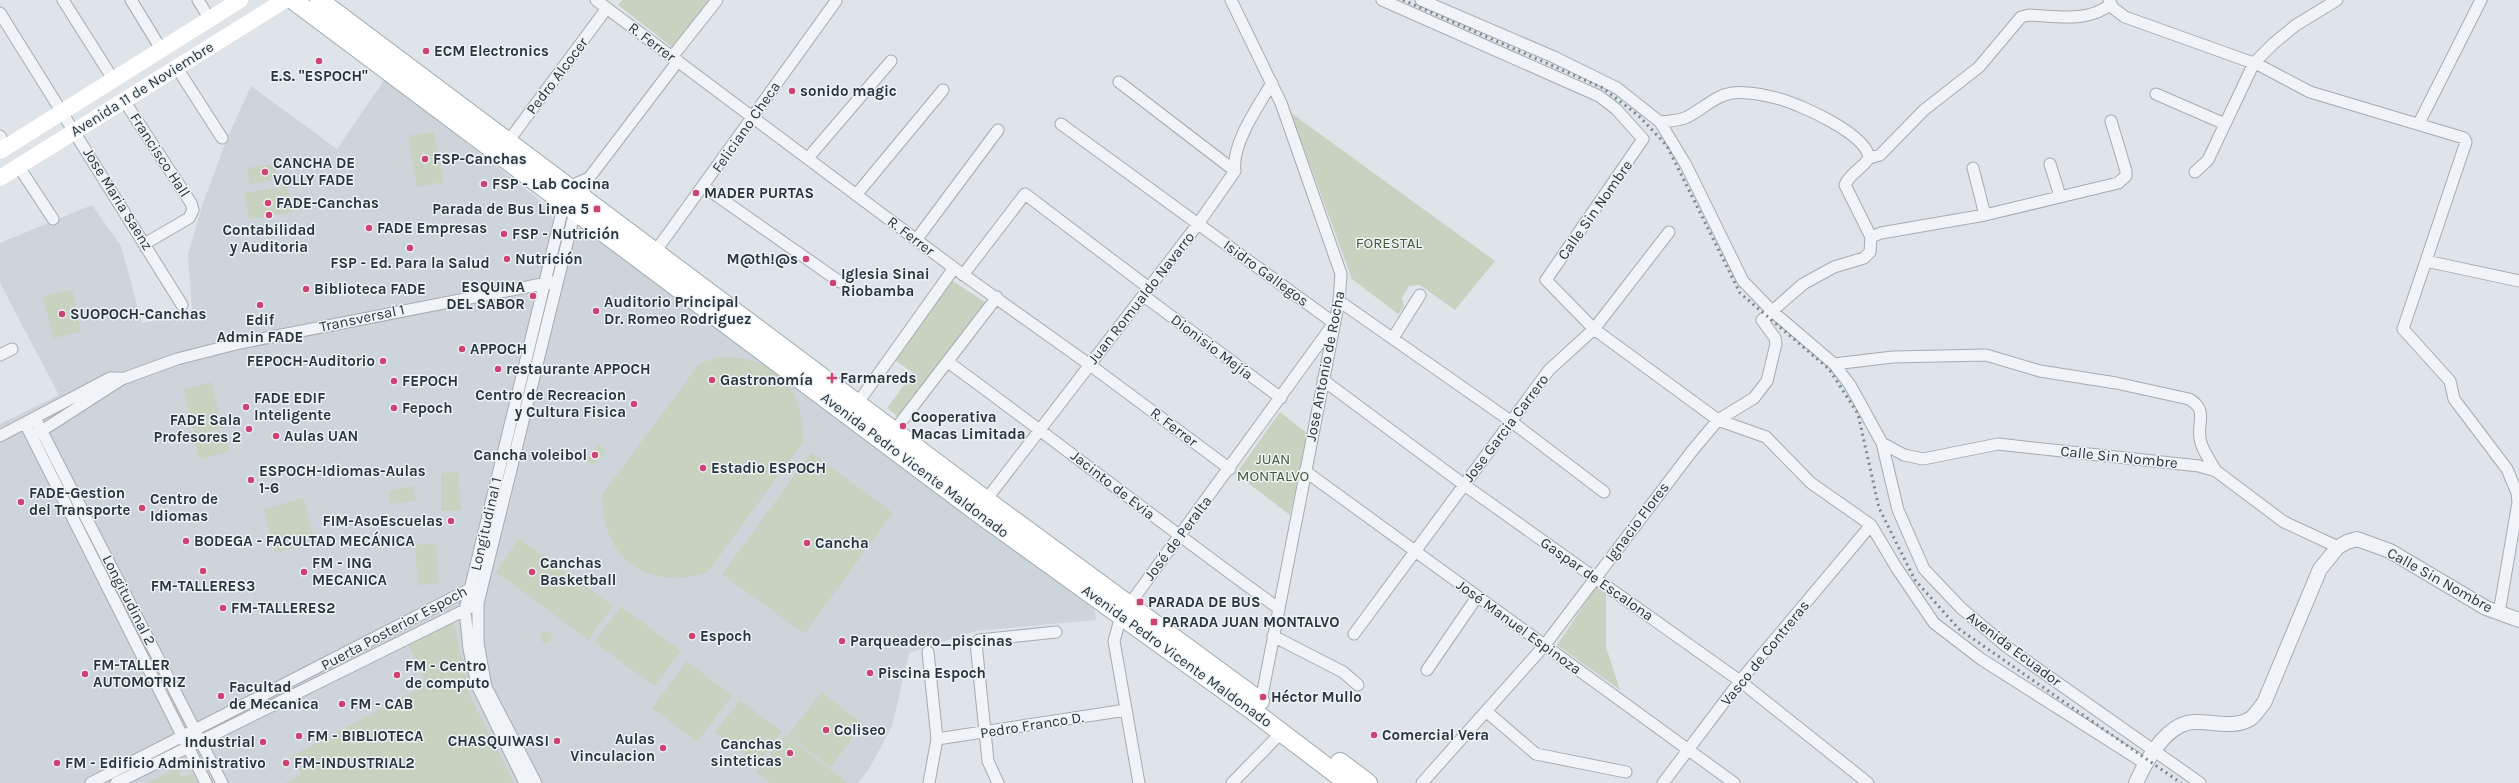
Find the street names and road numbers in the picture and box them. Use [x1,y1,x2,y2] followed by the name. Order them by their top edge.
[625,18,680,66] street label: R. Ferrer
[522,34,592,118] street label: Pedro Alcocer
[67,37,217,141] street label: Avenida 11 de Noviembre
[708,78,784,176] street label: Feliciano Checa
[126,109,194,201] street label: Francisco Hall
[79,145,157,253] street label: Jose Maria Saenz
[1554,157,1636,263] street label: Calle Sin Nombre
[884,212,939,260] street label: R. Ferrer
[1084,228,1198,368] street label: Juan Romualdo Navarro
[1220,236,1312,310] street label: Isidro Gallegos
[1302,289,1348,443] street label: Jose Antonio de Rocha
[318,300,406,336] street label: Transversal 1
[1167,310,1257,384] street label: Dionisio Mejía
[1460,371,1552,485] street label: Jose Garcia Carrero
[817,388,1013,542] street label: Avenida Pedro Vicente Maldonado
[1147,403,1202,451] street label: R. Ferrer
[2059,442,2179,472] street label: Calle Sin Nombre
[1067,447,1159,523] street label: Jacinto de Evia
[467,476,505,572] street label: Longitudinal 1
[1601,479,1673,565] street label: Ignacio Flores
[1140,492,1216,584] street label: José de Peralta
[1537,533,1657,625] street label: Gaspar de Escalona
[2384,544,2496,616] street label: Calle Sin Nombre
[98,552,160,648] street label: Longitudinal 2
[1453,576,1585,678] street label: José Manuel Espinoza
[1078,581,1276,731] street label: Avenida Pedro Vicente Maldonado
[318,582,470,674] street label: Puerta Posterior Espoch
[1717,597,1813,709] street label: Vasco de Contreras
[1963,608,2065,691] street label: Avenida Ecuador
[979,708,1085,742] street label: Pedro Franco D.

